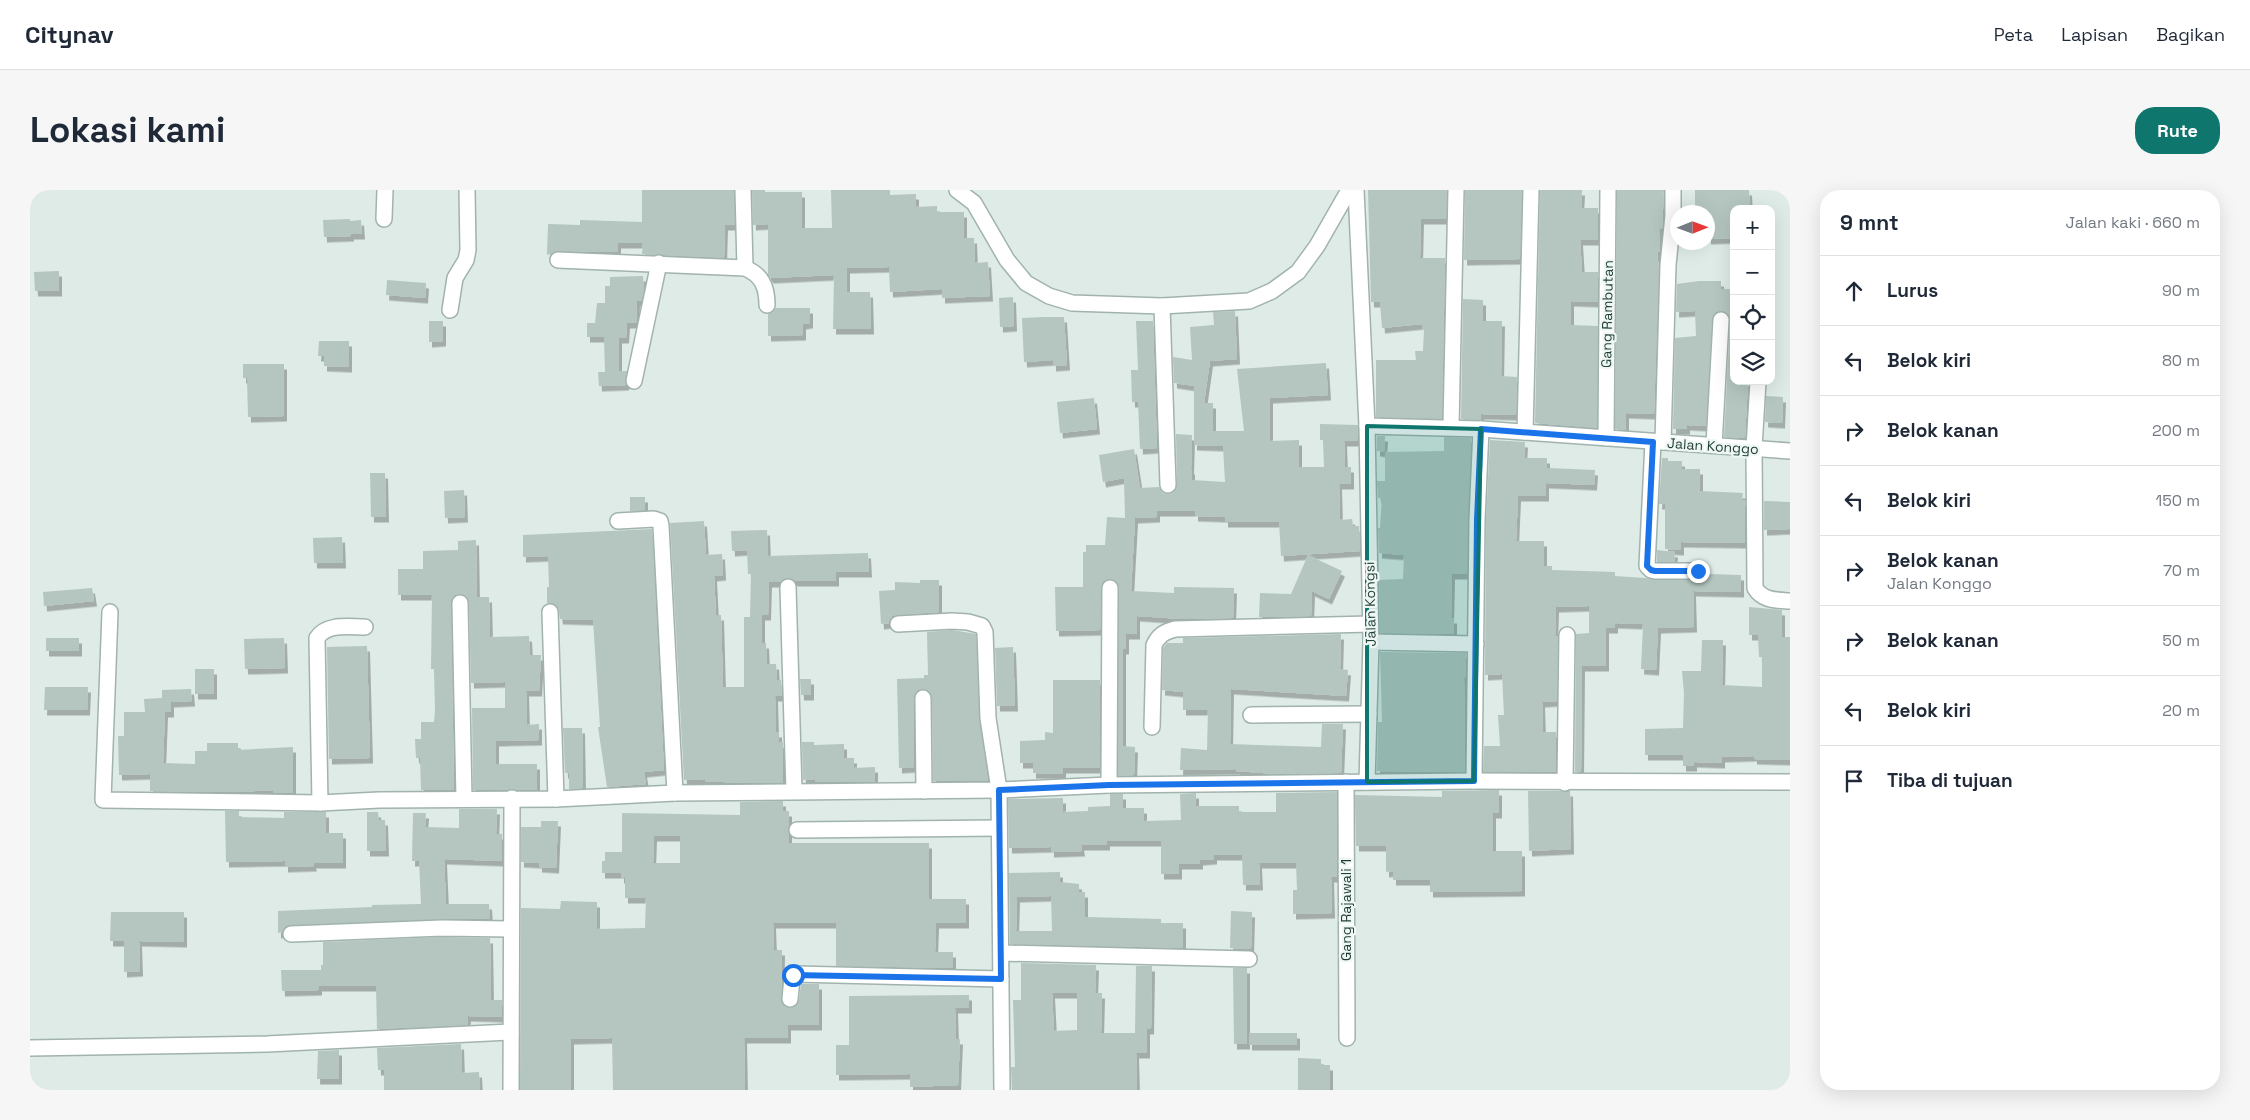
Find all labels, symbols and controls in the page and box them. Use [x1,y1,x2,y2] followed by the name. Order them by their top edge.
[25,19,114,50] text: Citynav
[1994,23,2033,46] text: Peta
[2061,23,2128,46] text: Lapisan
[2156,23,2225,46] text: Bagikan
[2135,107,2220,154] button: Rute
[30,108,225,152] text: Lokasi kami
[1670,205,1715,250] north arrow
[1730,205,1775,385] map controls
[1730,205,1775,250] button: +
[1840,209,1898,236] text: 9 mnt
[2066,212,2200,233] text: Jalan kaki · 660 m
[1730,250,1775,295] button: −
[1597,260,1617,368] street label: Gang Rambutan
[1840,277,1868,305] icon: ahead
[1887,278,1938,303] text: Lurus
[2162,280,2200,301] text: 90 m
[1730,295,1775,340] button: locate
[1730,340,1775,385] button: layers
[1840,347,1868,375] icon: left
[1887,348,1971,373] text: Belok kiri
[2162,350,2200,371] text: 80 m
[1840,417,1868,445] icon: right
[1887,418,1999,443] text: Belok kanan
[2152,420,2200,441] text: 200 m
[1667,434,1759,458] street label: Jalan Konggo
[1840,487,1868,515] icon: left
[1887,488,1971,513] text: Belok kiri
[2156,490,2200,511] text: 150 m
[1887,548,1999,573] text: Belok kanan
[1840,557,1868,585] icon: right
[1687,560,1710,583] route end
[2163,560,2200,581] text: 70 m
[1360,561,1380,647] street label: Jalan Kongsi
[1887,573,1992,594] text: Jalan Konggo
[1840,627,1868,655] icon: right
[1887,628,1999,653] text: Belok kanan
[2162,630,2200,651] text: 50 m
[1840,697,1868,725] icon: left
[1887,698,1971,723] text: Belok kiri
[2162,700,2200,721] text: 20 m
[1840,767,1868,795] icon: arrive
[1887,768,2013,793] text: Tiba di tujuan
[1337,859,1355,961] street label: Gang Rajawali 1
[782,964,805,987] route start

